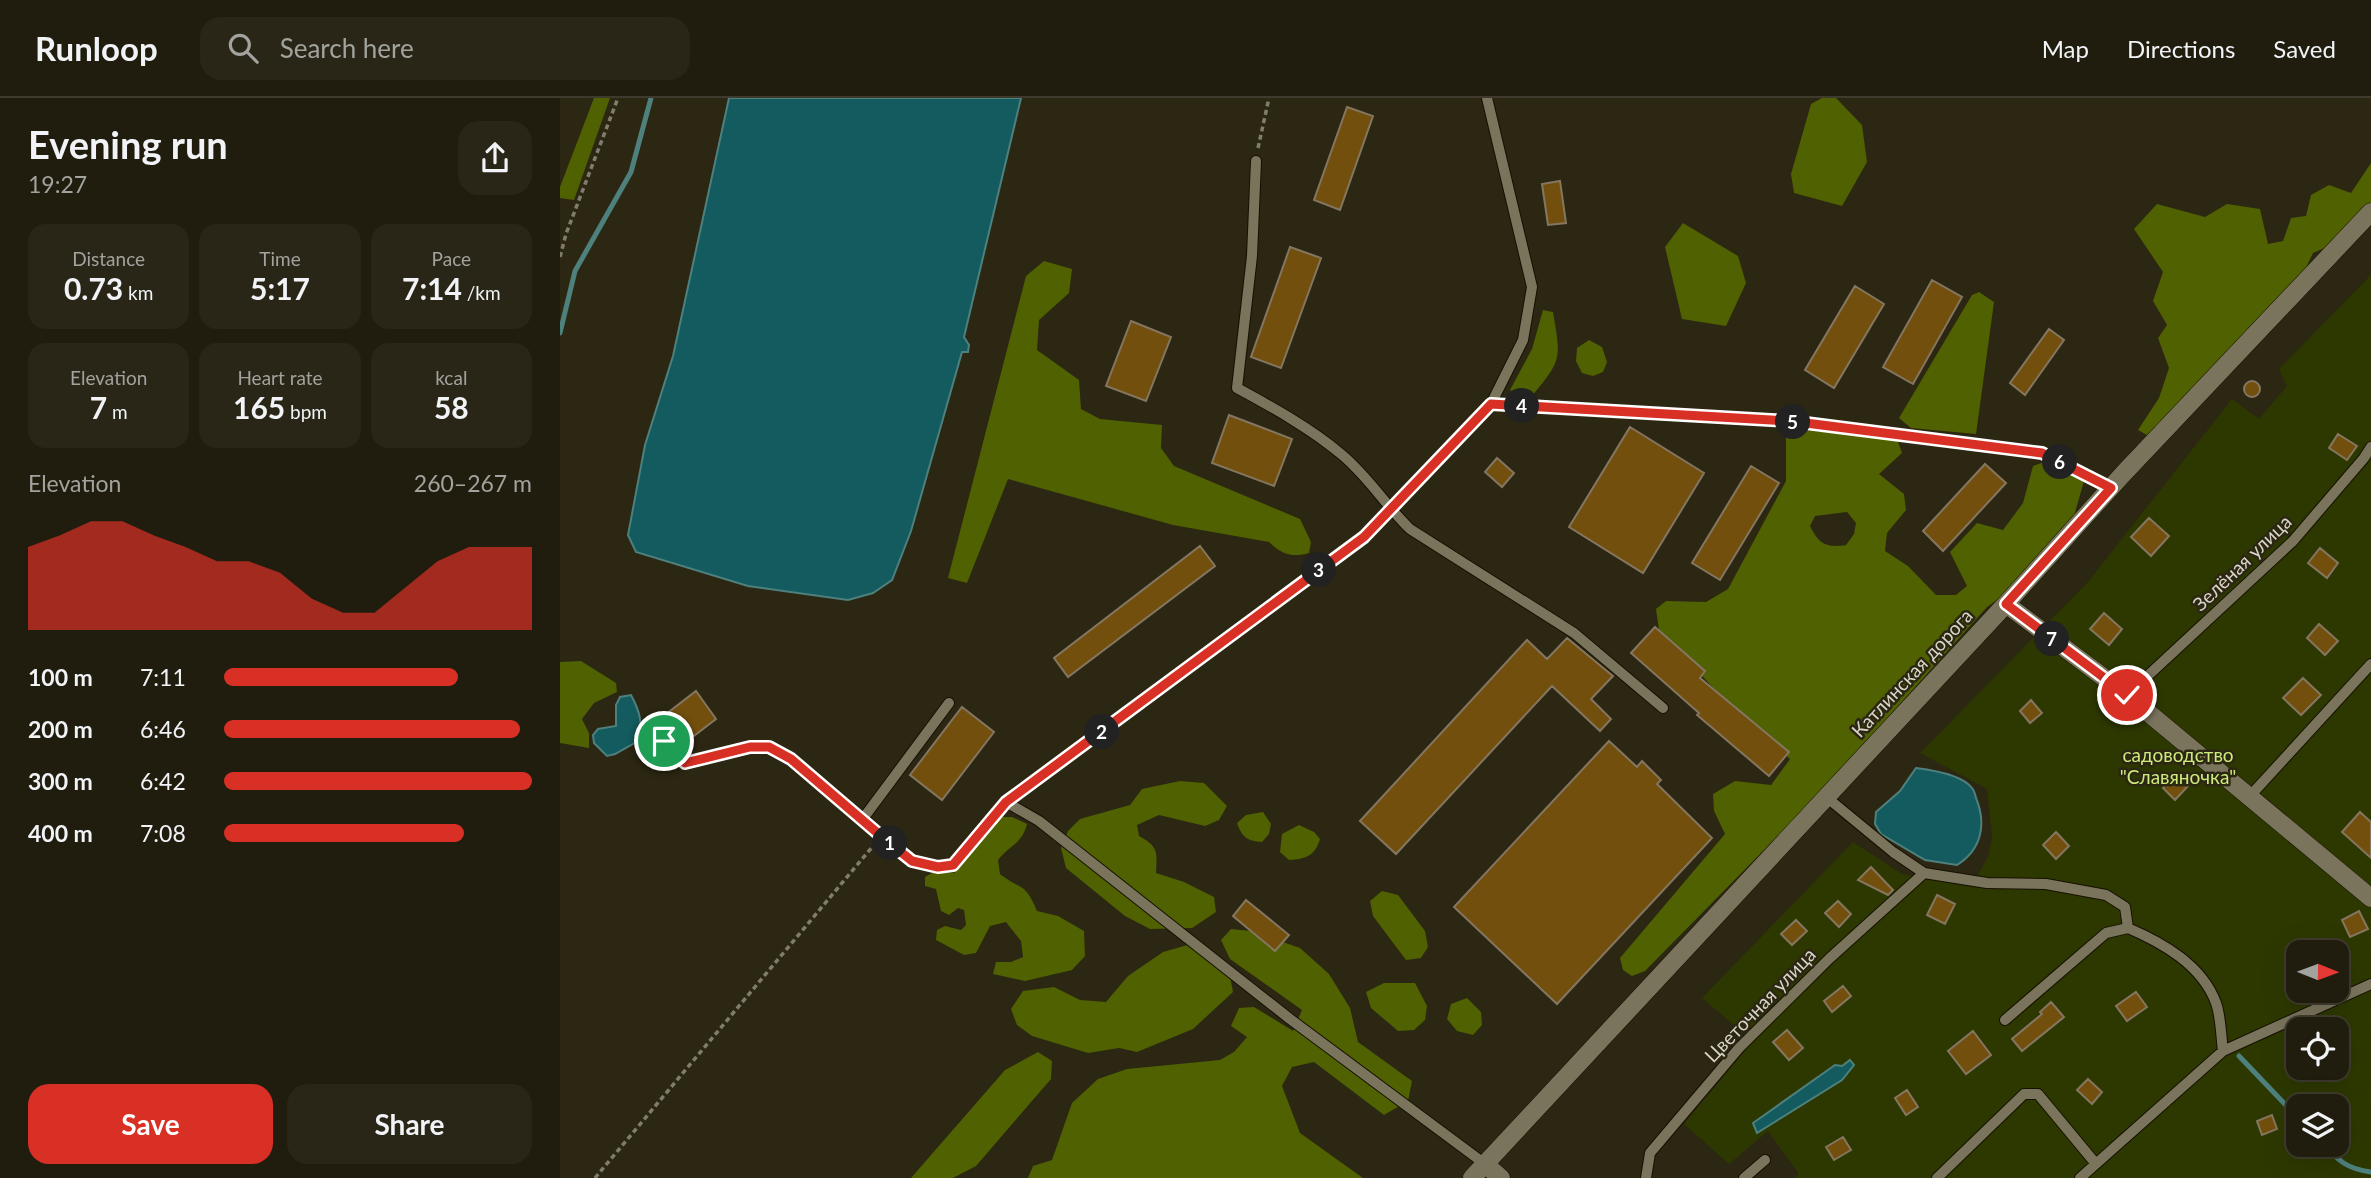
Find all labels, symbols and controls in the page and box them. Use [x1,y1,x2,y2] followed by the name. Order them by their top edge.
[200,17,690,80] search box
[35,28,158,68] text: Runloop
[224,29,262,67] icon: search
[280,32,414,64] text: Search here
[2042,34,2089,63] text: Map
[2127,34,2235,63] text: Directions
[2273,34,2336,63] text: Saved
[28,121,228,167] text: Evening run
[458,121,532,195] button: share
[28,170,87,198] text: 19:27
[72,247,145,270] text: Distance
[259,247,301,270] text: Time
[432,247,471,270] text: Pace
[64,270,123,306] text: 0.73
[250,270,310,306] text: 5:17
[402,270,462,306] text: 7:14
[123,281,153,304] text: km
[462,281,501,304] text: /km
[70,366,147,389] text: Elevation
[237,366,323,389] text: Heart rate
[435,366,467,389] text: kcal
[1504,388,1539,424] pin: 4
[90,389,107,425] text: 7
[233,389,285,425] text: 165
[434,389,469,425] text: 58
[1516,394,1527,417] text: 4
[107,400,128,423] text: m
[285,400,327,423] text: bpm
[1776,404,1810,440] pin: 5
[1787,410,1798,433] text: 5
[2042,444,2078,480] pin: 6
[2054,450,2065,473] text: 6
[28,469,121,497] text: Elevation
[414,469,532,497] text: 260–267 m
[2188,510,2296,615] street label: Зелёная улица
[1302,552,1336,588] pin: 3
[1313,558,1324,581] text: 3
[1846,604,1977,741] street label: Катлинская дорога
[2034,622,2070,656] pin: 7
[2046,627,2057,650] text: 7
[28,663,93,691] text: 100 m
[140,663,186,691] text: 7:11
[2097,665,2157,725] pin
[2108,676,2146,714] icon: check
[634,711,694,771] pin
[1084,714,1120,750] pin: 2
[28,715,93,743] text: 200 m
[140,715,186,743] text: 6:46
[1096,720,1107,743] text: 2
[645,722,683,760] icon: arrive
[2120,743,2236,788] park label: садоводство "Славяночка"
[28,767,93,795] text: 300 m
[140,767,186,795] text: 6:42
[28,819,93,847] text: 400 m
[140,819,186,847] text: 7:08
[872,826,908,860] pin: 1
[884,831,895,854] text: 1
[2286,940,2348,1003] north arrow
[2286,940,2349,1157] map controls
[1699,943,1820,1067] street label: Цветочная улица
[2286,1017,2349,1080] button: locate
[28,1084,273,1164] button: Save
[287,1084,532,1164] button: Share
[2286,1094,2349,1157] button: layers

